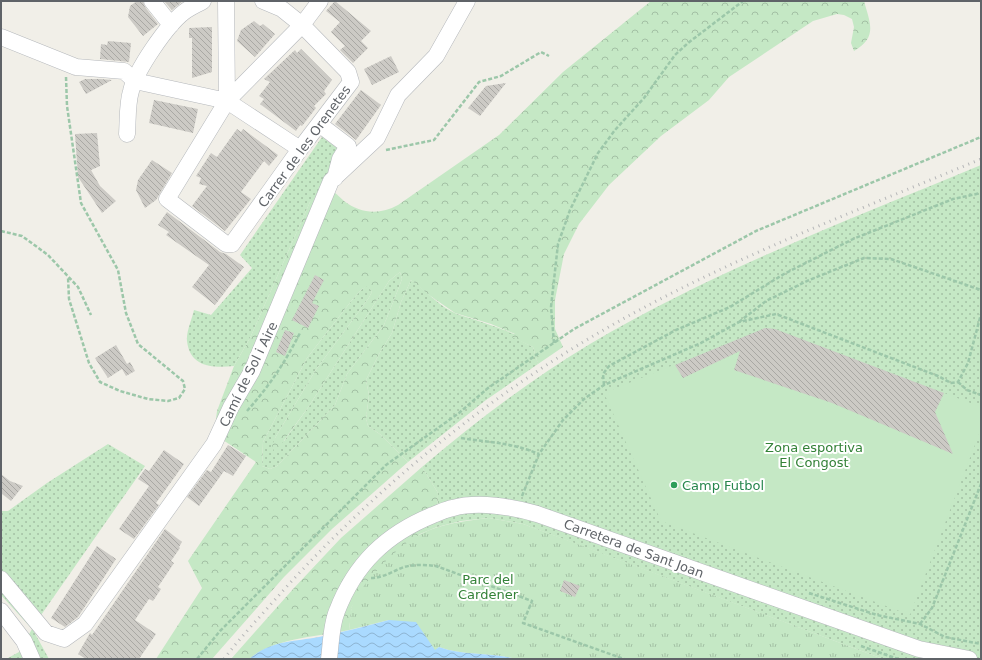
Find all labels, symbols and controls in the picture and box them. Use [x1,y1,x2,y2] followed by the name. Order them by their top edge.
[255,82,354,210] street label: Carrer de les Orenetes
[216,319,280,429] street label: Camí de Sol i Aire
[765,440,863,470] park label: Zona esportiva El Congost
[682,478,764,493] place label: Camp Futbol
[669,480,679,490] marker: Camp Futbol
[562,516,706,581] street label: Carretera de Sant Joan
[458,572,519,602] park label: Parc del Cardener

